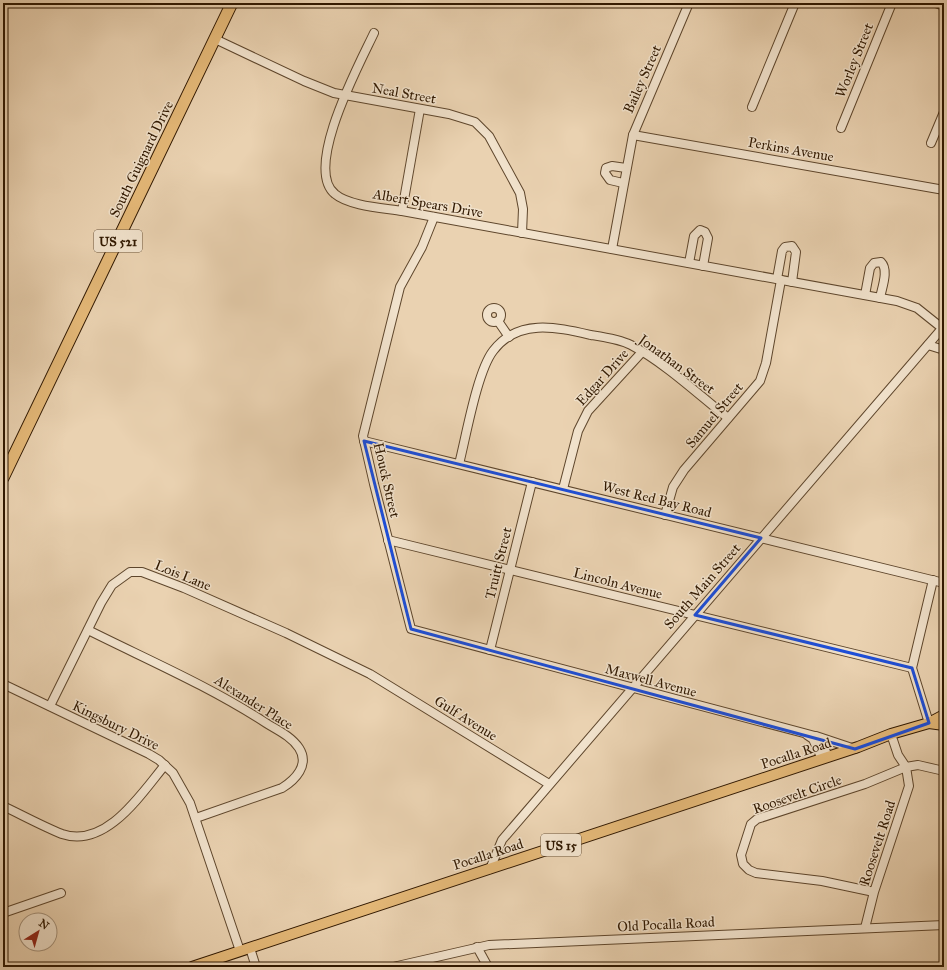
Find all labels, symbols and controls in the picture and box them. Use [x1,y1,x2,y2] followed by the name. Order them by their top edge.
[832,20,877,100] street label: Worley Street
[620,42,665,116] street label: Bailey Street
[370,79,437,108] street label: Neal Street
[106,98,177,220] street label: South Guignard Drive
[747,134,835,165] street label: Perkins Avenue
[370,185,485,222] street label: Albert Spears Drive
[94,230,142,252] road number: US 521
[633,330,718,399] street label: Jonathan Street
[573,345,632,409] street label: Edgar Drive
[682,379,747,452] street label: Samuel Street
[370,441,403,519] street label: Houck Street
[601,478,713,521] street label: West Red Bay Road
[481,525,516,601] street label: Truitt Street
[661,540,744,633] street label: South Main Street
[152,557,214,594] street label: Lois Lane
[572,564,664,603] street label: Lincoln Avenue
[603,660,699,701] street label: Maxwell Avenue
[211,671,296,733] street label: Alexander Place
[431,692,501,745] street label: Gulf Avenue
[70,697,162,754] street label: Kingsbury Drive
[759,734,833,773] street label: Pocalla Road
[750,771,844,818] street label: Roosevelt Circle
[856,798,899,888] street label: Roosevelt Road
[541,834,581,856] road number: US 15
[451,835,525,874] street label: Pocalla Road
[18,912,58,952] north arrow
[617,913,715,936] street label: Old Pocalla Road
[36,916,52,933] text: N

